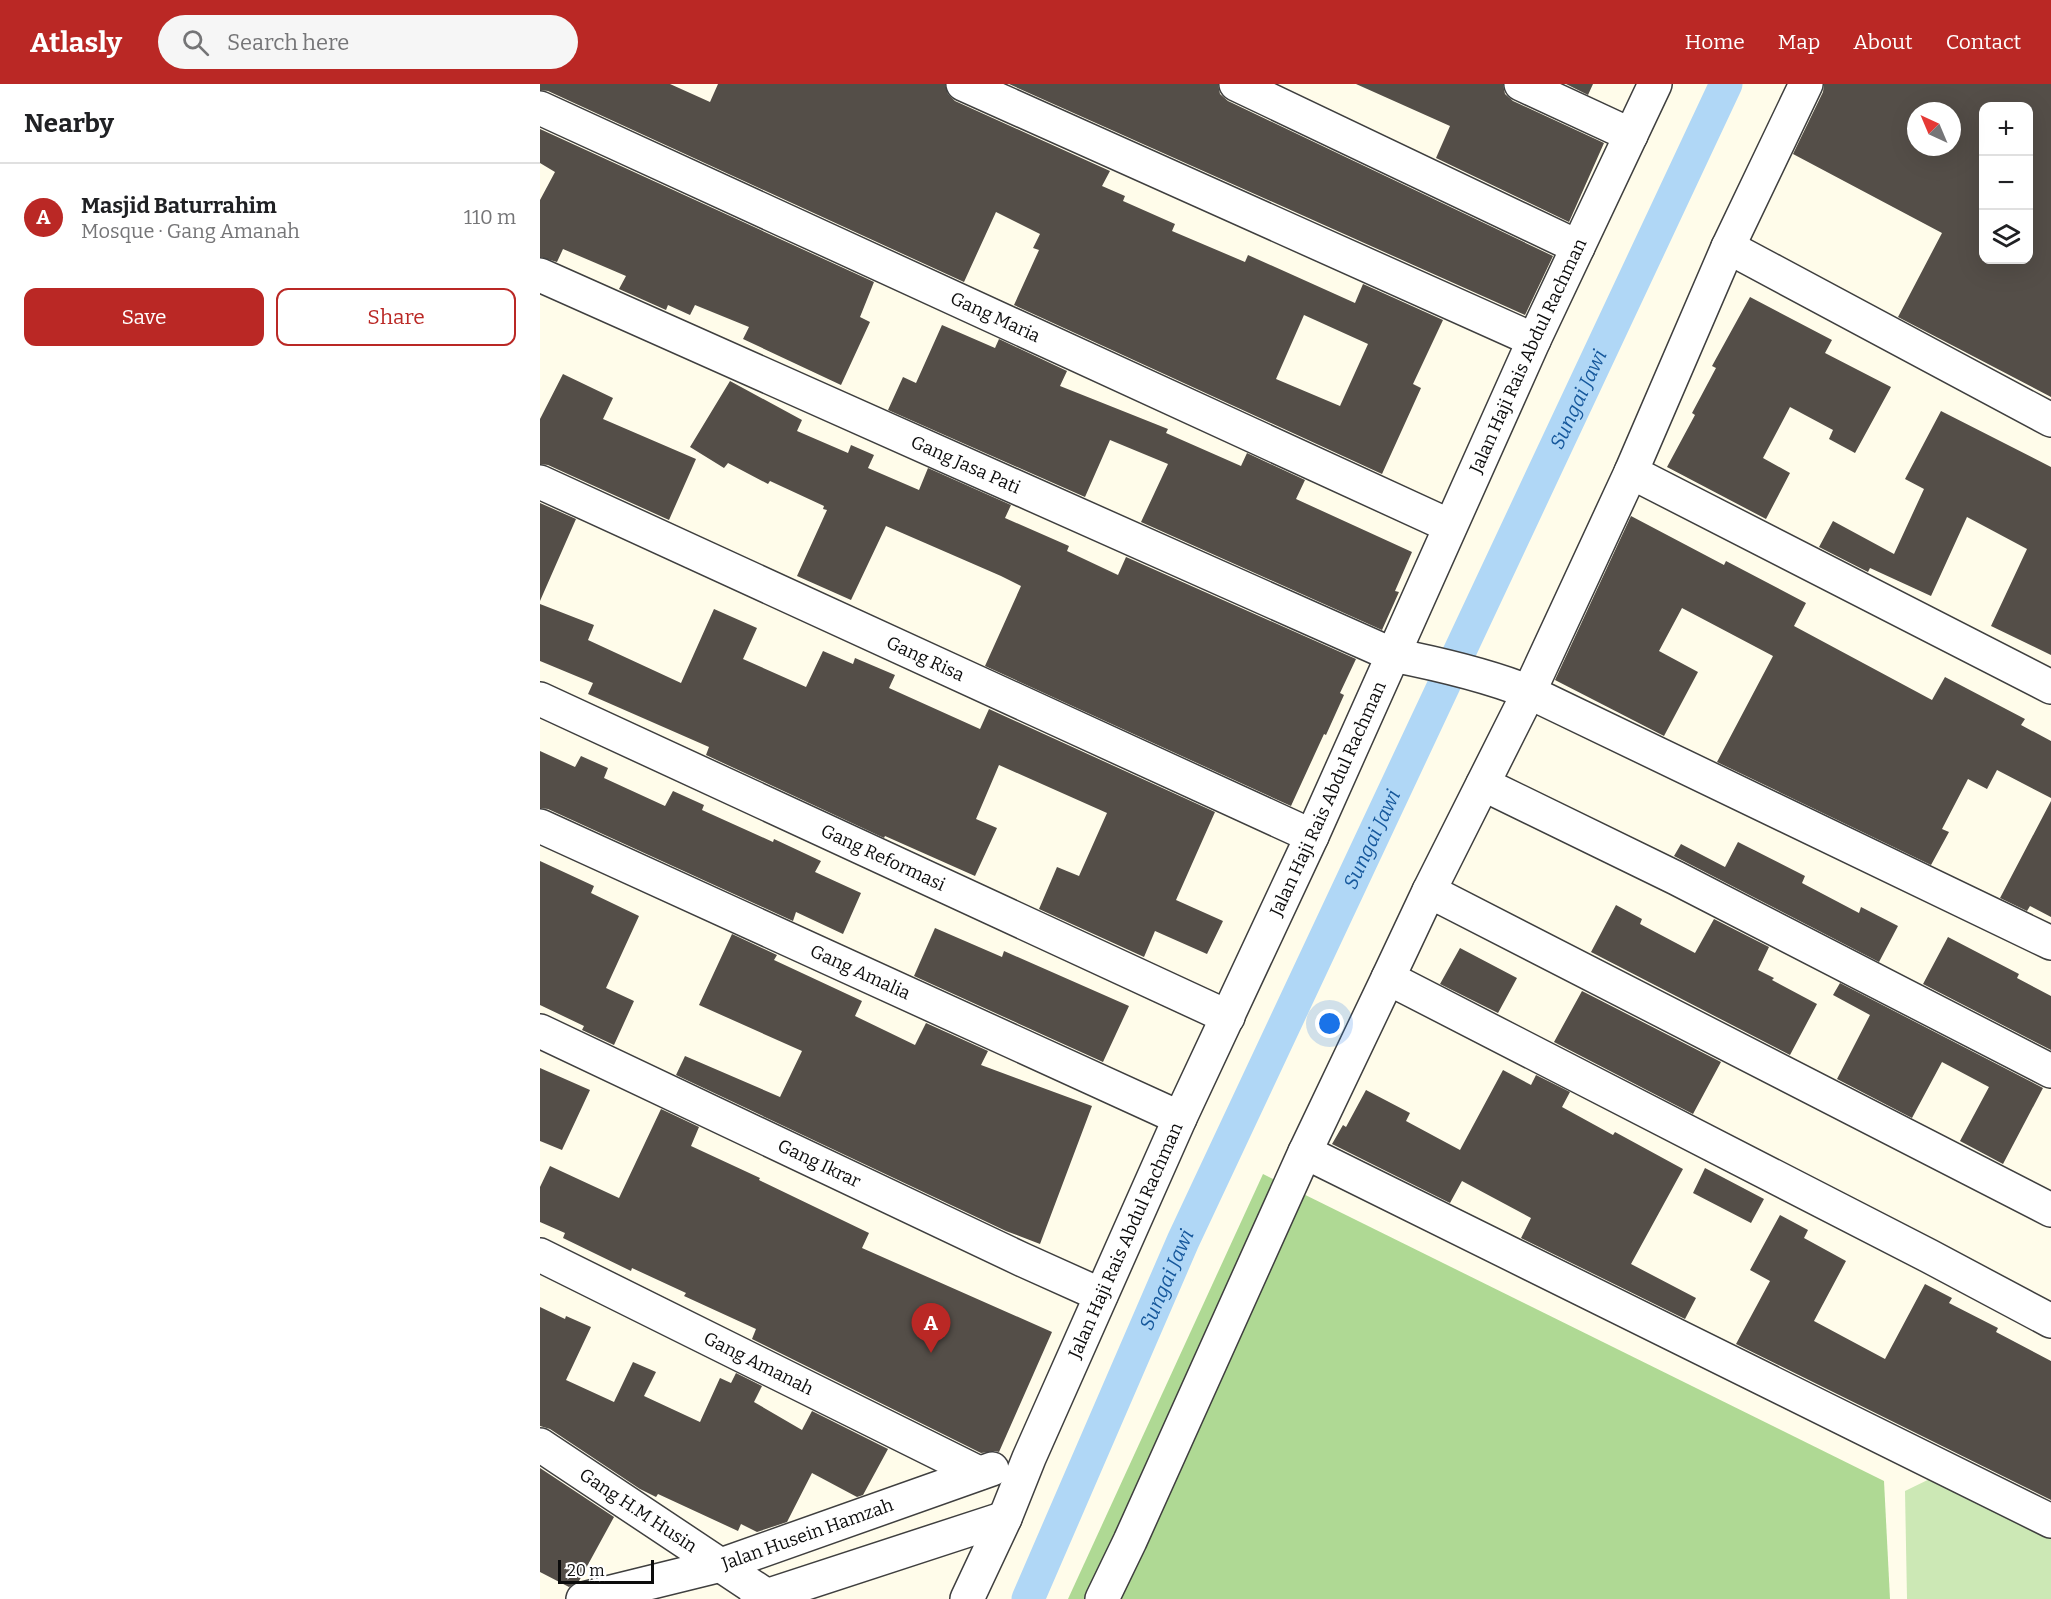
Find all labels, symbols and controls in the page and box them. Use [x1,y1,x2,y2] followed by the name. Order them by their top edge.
[158,15,578,69] search box
[30,26,122,59] text: Atlasly
[179,26,212,59] icon: search
[227,29,349,56] text: Search here
[1685,29,1745,55] text: Home
[1778,29,1820,55] text: Map
[1853,29,1913,55] text: About
[1946,29,2021,55] text: Contact
[1907,102,1961,156] north arrow
[1979,102,2033,264] map controls
[1979,102,2033,156] button: +
[24,108,114,139] text: Nearby
[1979,156,2033,210] button: −
[81,192,277,219] text: Masjid Baturrahim
[36,205,51,229] text: A
[464,205,516,229] text: 110 m
[1979,210,2033,264] button: layers
[81,219,300,243] text: Mosque · Gang Amanah
[1464,234,1592,477] street label: Jalan Haji Rais Abdul Rachman
[947,287,1044,347] street label: Gang Maria
[24,288,264,346] button: Save
[276,288,516,346] button: Share
[1544,345,1612,453] water label: Sungai Jawi
[908,431,1024,499] street label: Gang Jasa Pati
[883,631,968,686] street label: Gang Risa
[1265,677,1391,921] street label: Jalan Haji Rais Abdul Rachman
[1338,785,1405,893] water label: Sungai Jawi
[817,819,949,896] street label: Gang Reformasi
[807,940,914,1005] street label: Gang Amalia
[1315,1009,1344,1038] your location
[1063,1119,1188,1363] street label: Jalan Haji Rais Abdul Rachman
[774,1134,864,1192] street label: Gang Ikrar
[1134,1225,1199,1333] water label: Sungai Jawi
[912,1304,950,1353] pin: A
[700,1327,817,1400] street label: Gang Amanah
[575,1463,702,1558] street label: Gang H.M Husin
[718,1494,896,1575] street label: Jalan Husein Hamzah
[558,1557,654,1584] scale bar
[567,1561,604,1580] text: 20 m

